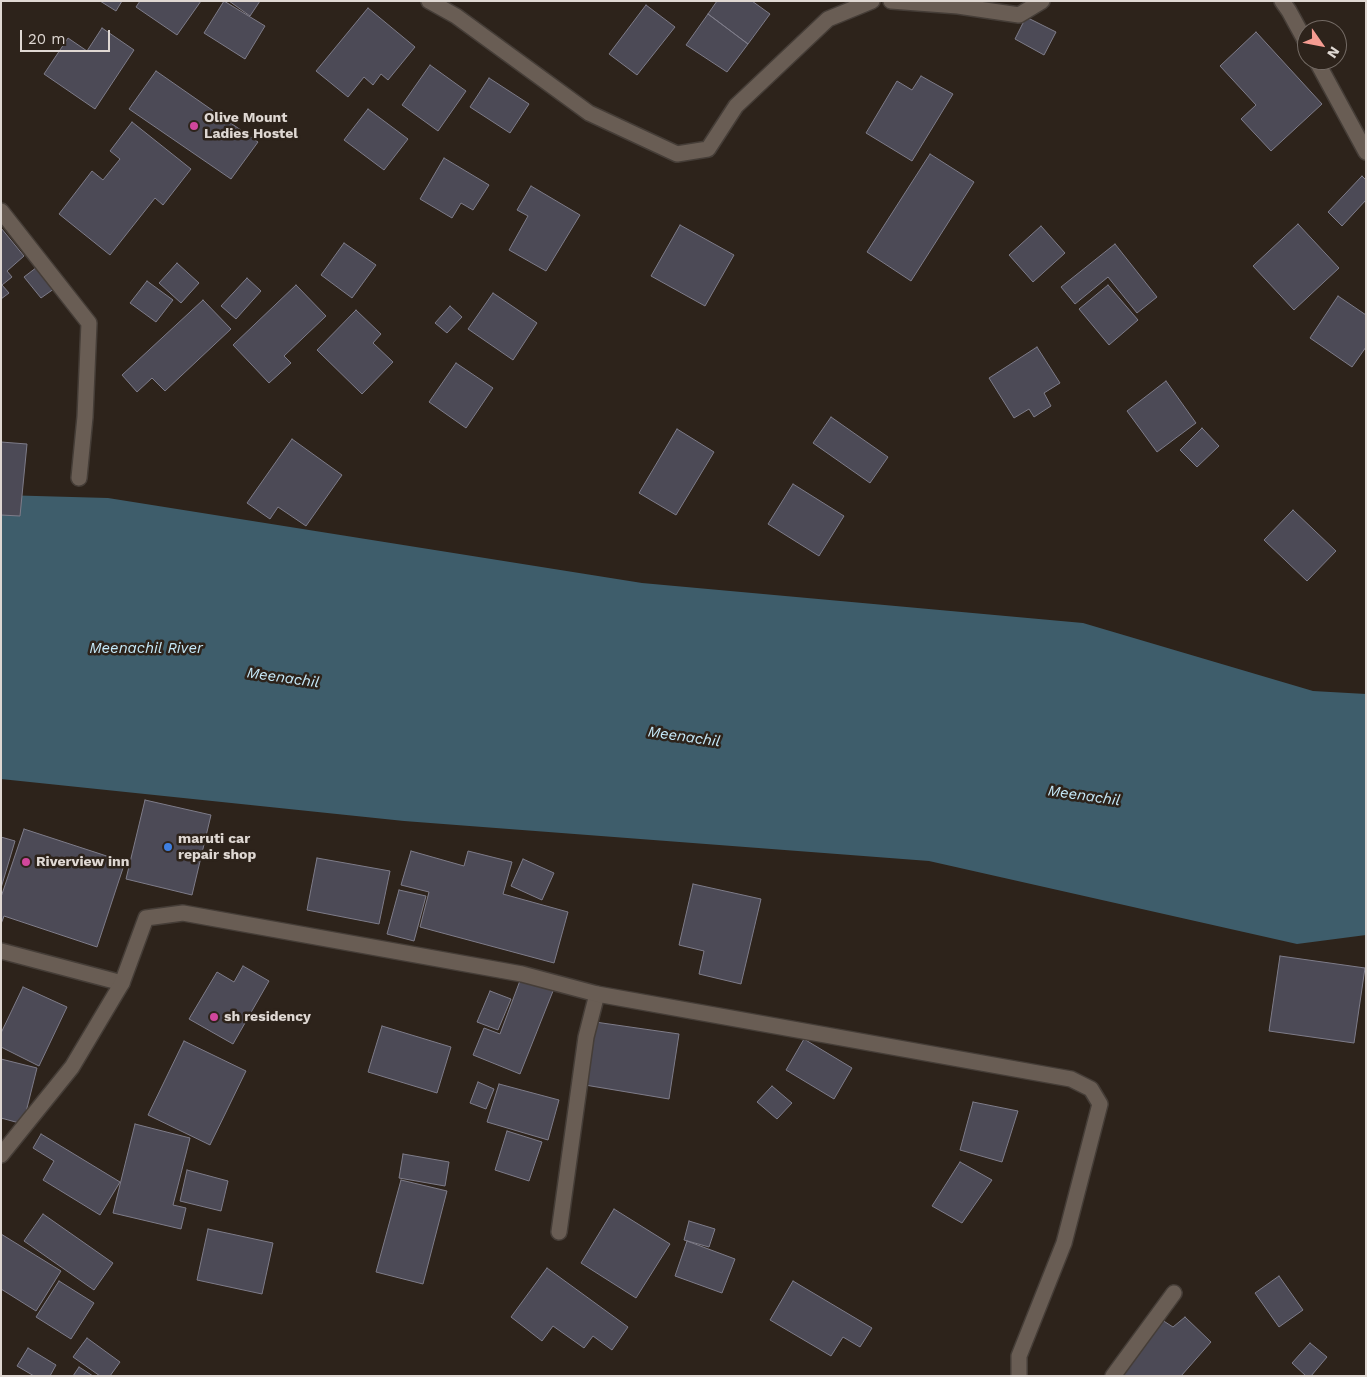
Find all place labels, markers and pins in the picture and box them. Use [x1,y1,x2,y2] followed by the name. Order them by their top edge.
[204,110,298,142] place label: Olive Mount Ladies Hostel
[188,120,200,132] marker: Olive Mount Ladies Hostel
[178,831,256,864] place label: maruti car repair shop
[162,841,174,853] marker: maruti car repair shop
[36,854,129,870] place label: Riverview inn
[20,856,32,868] marker: Riverview inn
[224,1009,311,1025] place label: sh residency
[208,1011,220,1023] marker: sh residency

